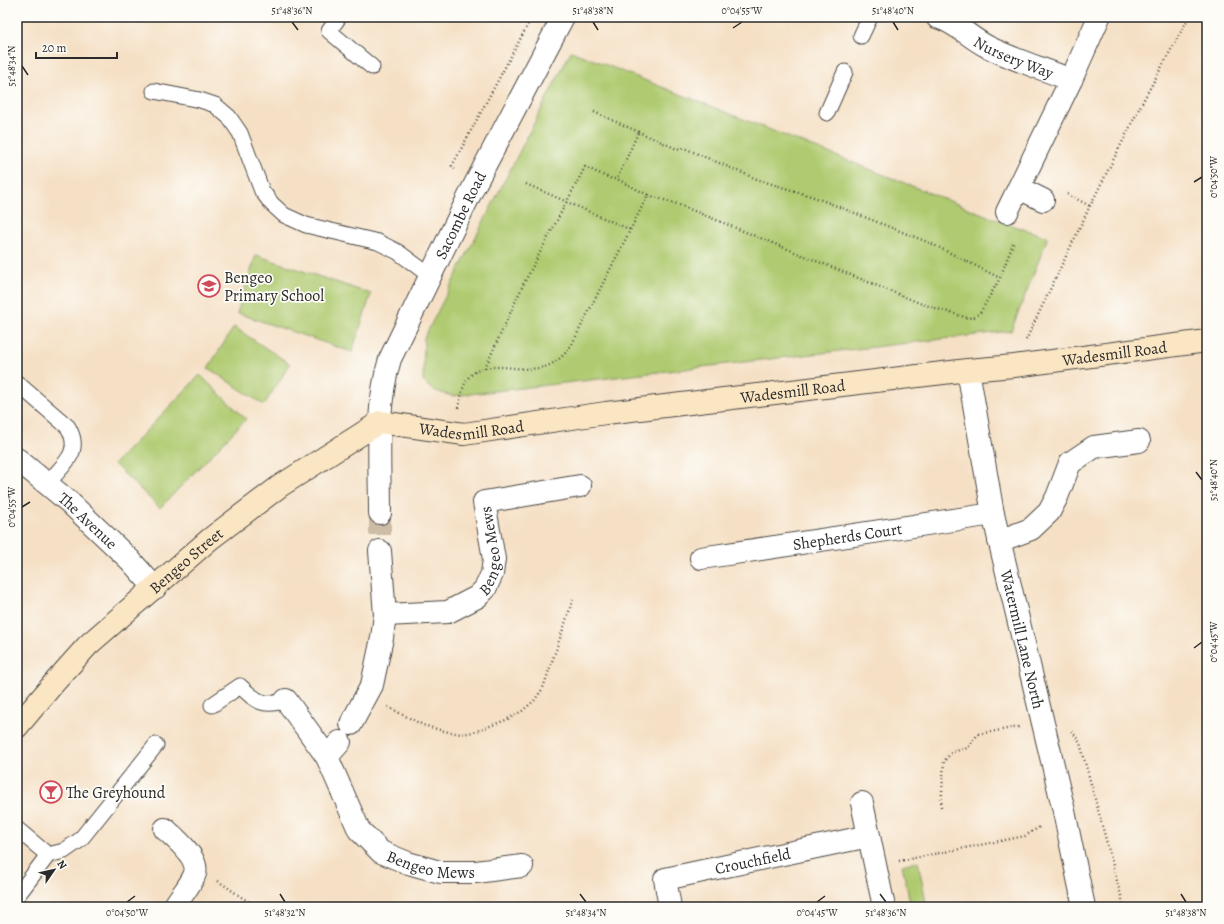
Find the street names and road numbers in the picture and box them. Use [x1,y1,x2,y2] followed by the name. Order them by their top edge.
[969,31,1057,85] street label: Nursery Way
[430,167,492,263] street label: Sacombe Road
[1060,336,1169,372] street label: Wadesmill Road
[738,375,847,409] street label: Wadesmill Road
[417,415,526,446] street label: Wadesmill Road
[53,488,122,554] street label: The Avenue
[474,505,506,601] street label: Bengeo Mews
[791,518,904,556] street label: Shepherds Court
[145,523,228,599] street label: Bengeo Street
[995,567,1049,712] street label: Watermill Lane North
[713,843,793,880] street label: Crouchfield
[383,846,475,884] street label: Bengeo Mews

